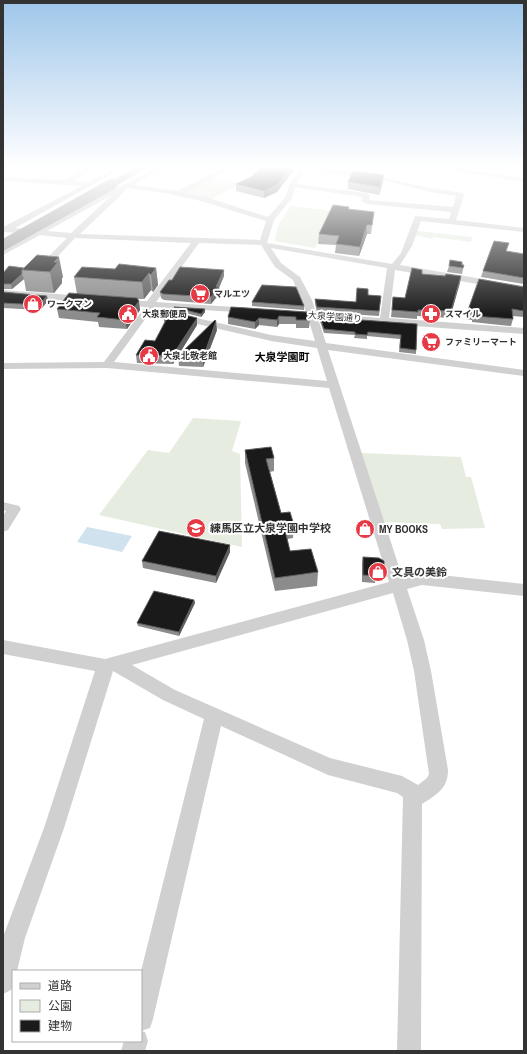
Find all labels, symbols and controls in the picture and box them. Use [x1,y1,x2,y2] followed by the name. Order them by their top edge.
[189,283,211,305] supermarket icon: マルエツ
[214,288,250,300] place label: マルエツ
[22,293,44,315] shop icon: ワークマン
[47,298,92,310] place label: ワークマン
[117,303,139,325] public building icon: 大泉郵便局
[420,303,442,325] pharmacy icon: スマイル
[142,308,187,320] place label: 大泉郵便局
[445,308,481,320] place label: スマイル
[308,309,362,325] street label: 大泉学園通り
[420,331,442,353] supermarket icon: ファミリーマート
[445,336,517,348] place label: ファミリーマート
[138,345,160,367] public building icon: 大泉北敬老館
[163,350,217,362] place label: 大泉北敬老館
[255,350,310,364] district label: 大泉学園町
[185,517,207,539] school or university icon: 練馬区立大泉学園中学校
[354,518,376,540] shop icon: MY BOOKS
[210,521,331,535] place label: 練馬区立大泉学園中学校
[379,522,428,536] place label: MY BOOKS
[367,561,389,583] shop icon: 文具の美鈴
[392,565,447,579] place label: 文具の美鈴
[12,970,142,1042] legend
[48,978,72,994] text: 道路
[48,998,72,1014] text: 公園
[48,1018,72,1034] text: 建物

